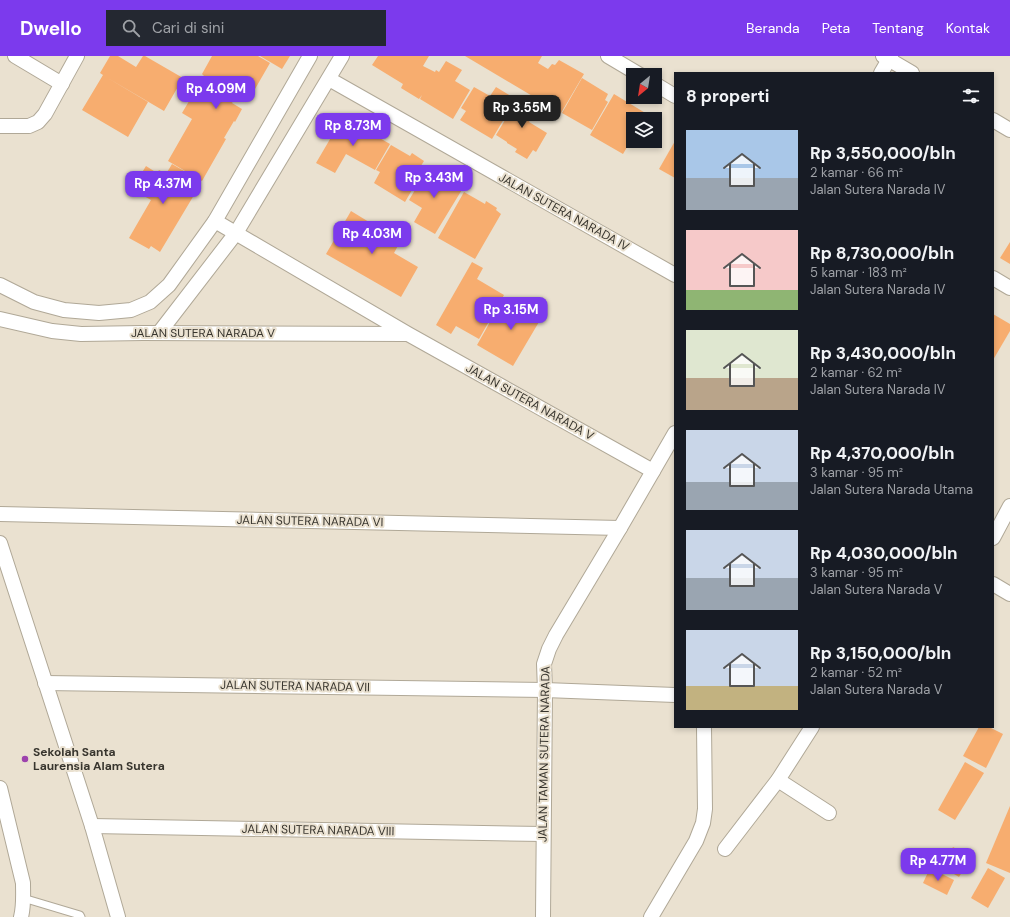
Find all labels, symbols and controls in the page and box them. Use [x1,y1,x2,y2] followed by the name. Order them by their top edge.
[106,10,386,46] search box
[20,16,82,41] text: Dwello
[120,17,142,39] icon: search
[152,18,224,38] text: Cari di sini
[746,19,800,37] text: Beranda
[822,19,850,37] text: Peta
[872,19,924,37] text: Tentang
[946,19,990,37] text: Kontak
[626,68,662,104] north arrow
[626,68,662,148] map controls
[175,76,257,110] pin: Rp 4.09M
[186,80,246,97] text: Rp 4.09M
[686,85,769,107] text: 8 properti
[960,85,982,107] icon: filters
[481,95,563,129] pin: Rp 3.55M
[493,99,551,116] text: Rp 3.55M
[626,112,662,148] button: layers
[312,113,394,147] pin: Rp 8.73M
[324,117,382,134] text: Rp 8.73M
[810,142,956,164] text: Rp 3,550,000/bln
[718,146,766,194] icon: home
[810,164,903,181] text: 2 kamar · 66 m²
[393,165,475,199] pin: Rp 3.43M
[405,169,463,186] text: Rp 3.43M
[496,169,632,255] street label: JALAN SUTERA NARADA IV
[122,171,204,205] pin: Rp 4.37M
[134,175,192,192] text: Rp 4.37M
[810,181,945,198] text: Jalan Sutera Narada IV
[331,221,413,255] pin: Rp 4.03M
[342,225,402,242] text: Rp 4.03M
[810,242,954,264] text: Rp 8,730,000/bln
[718,246,766,294] icon: home
[810,264,907,281] text: 5 kamar · 183 m²
[810,281,945,298] text: Jalan Sutera Narada IV
[470,297,552,331] pin: Rp 3.15M
[484,301,538,318] text: Rp 3.15M
[131,325,275,341] street label: JALAN SUTERA NARADA V
[810,342,956,364] text: Rp 3,430,000/bln
[718,346,766,394] icon: home
[463,360,597,444] street label: JALAN SUTERA NARADA V
[810,364,902,381] text: 2 kamar · 62 m²
[810,381,945,398] text: Jalan Sutera Narada IV
[810,442,955,464] text: Rp 4,370,000/bln
[718,446,766,494] icon: home
[810,464,903,481] text: 3 kamar · 95 m²
[810,481,973,498] text: Jalan Sutera Narada Utama
[236,512,384,530] street label: JALAN SUTERA NARADA VI
[810,542,958,564] text: Rp 4,030,000/bln
[718,546,766,594] icon: home
[810,564,903,581] text: 3 kamar · 95 m²
[810,581,942,598] text: Jalan Sutera Narada V
[810,642,951,664] text: Rp 3,150,000/bln
[718,646,766,694] icon: home
[810,664,902,681] text: 2 kamar · 52 m²
[534,666,554,842] street label: JALAN TAMAN SUTERA NARADA
[220,677,370,695] street label: JALAN SUTERA NARADA VII
[810,681,942,698] text: Jalan Sutera Narada V
[33,744,165,774] place label: Sekolah Santa Laurensia Alam Sutera
[20,754,30,764] marker: Sekolah Santa Laurensia Alam Sutera
[242,821,394,839] street label: JALAN SUTERA NARADA VIII
[897,848,979,882] pin: Rp 4.77M
[910,852,966,869] text: Rp 4.77M

